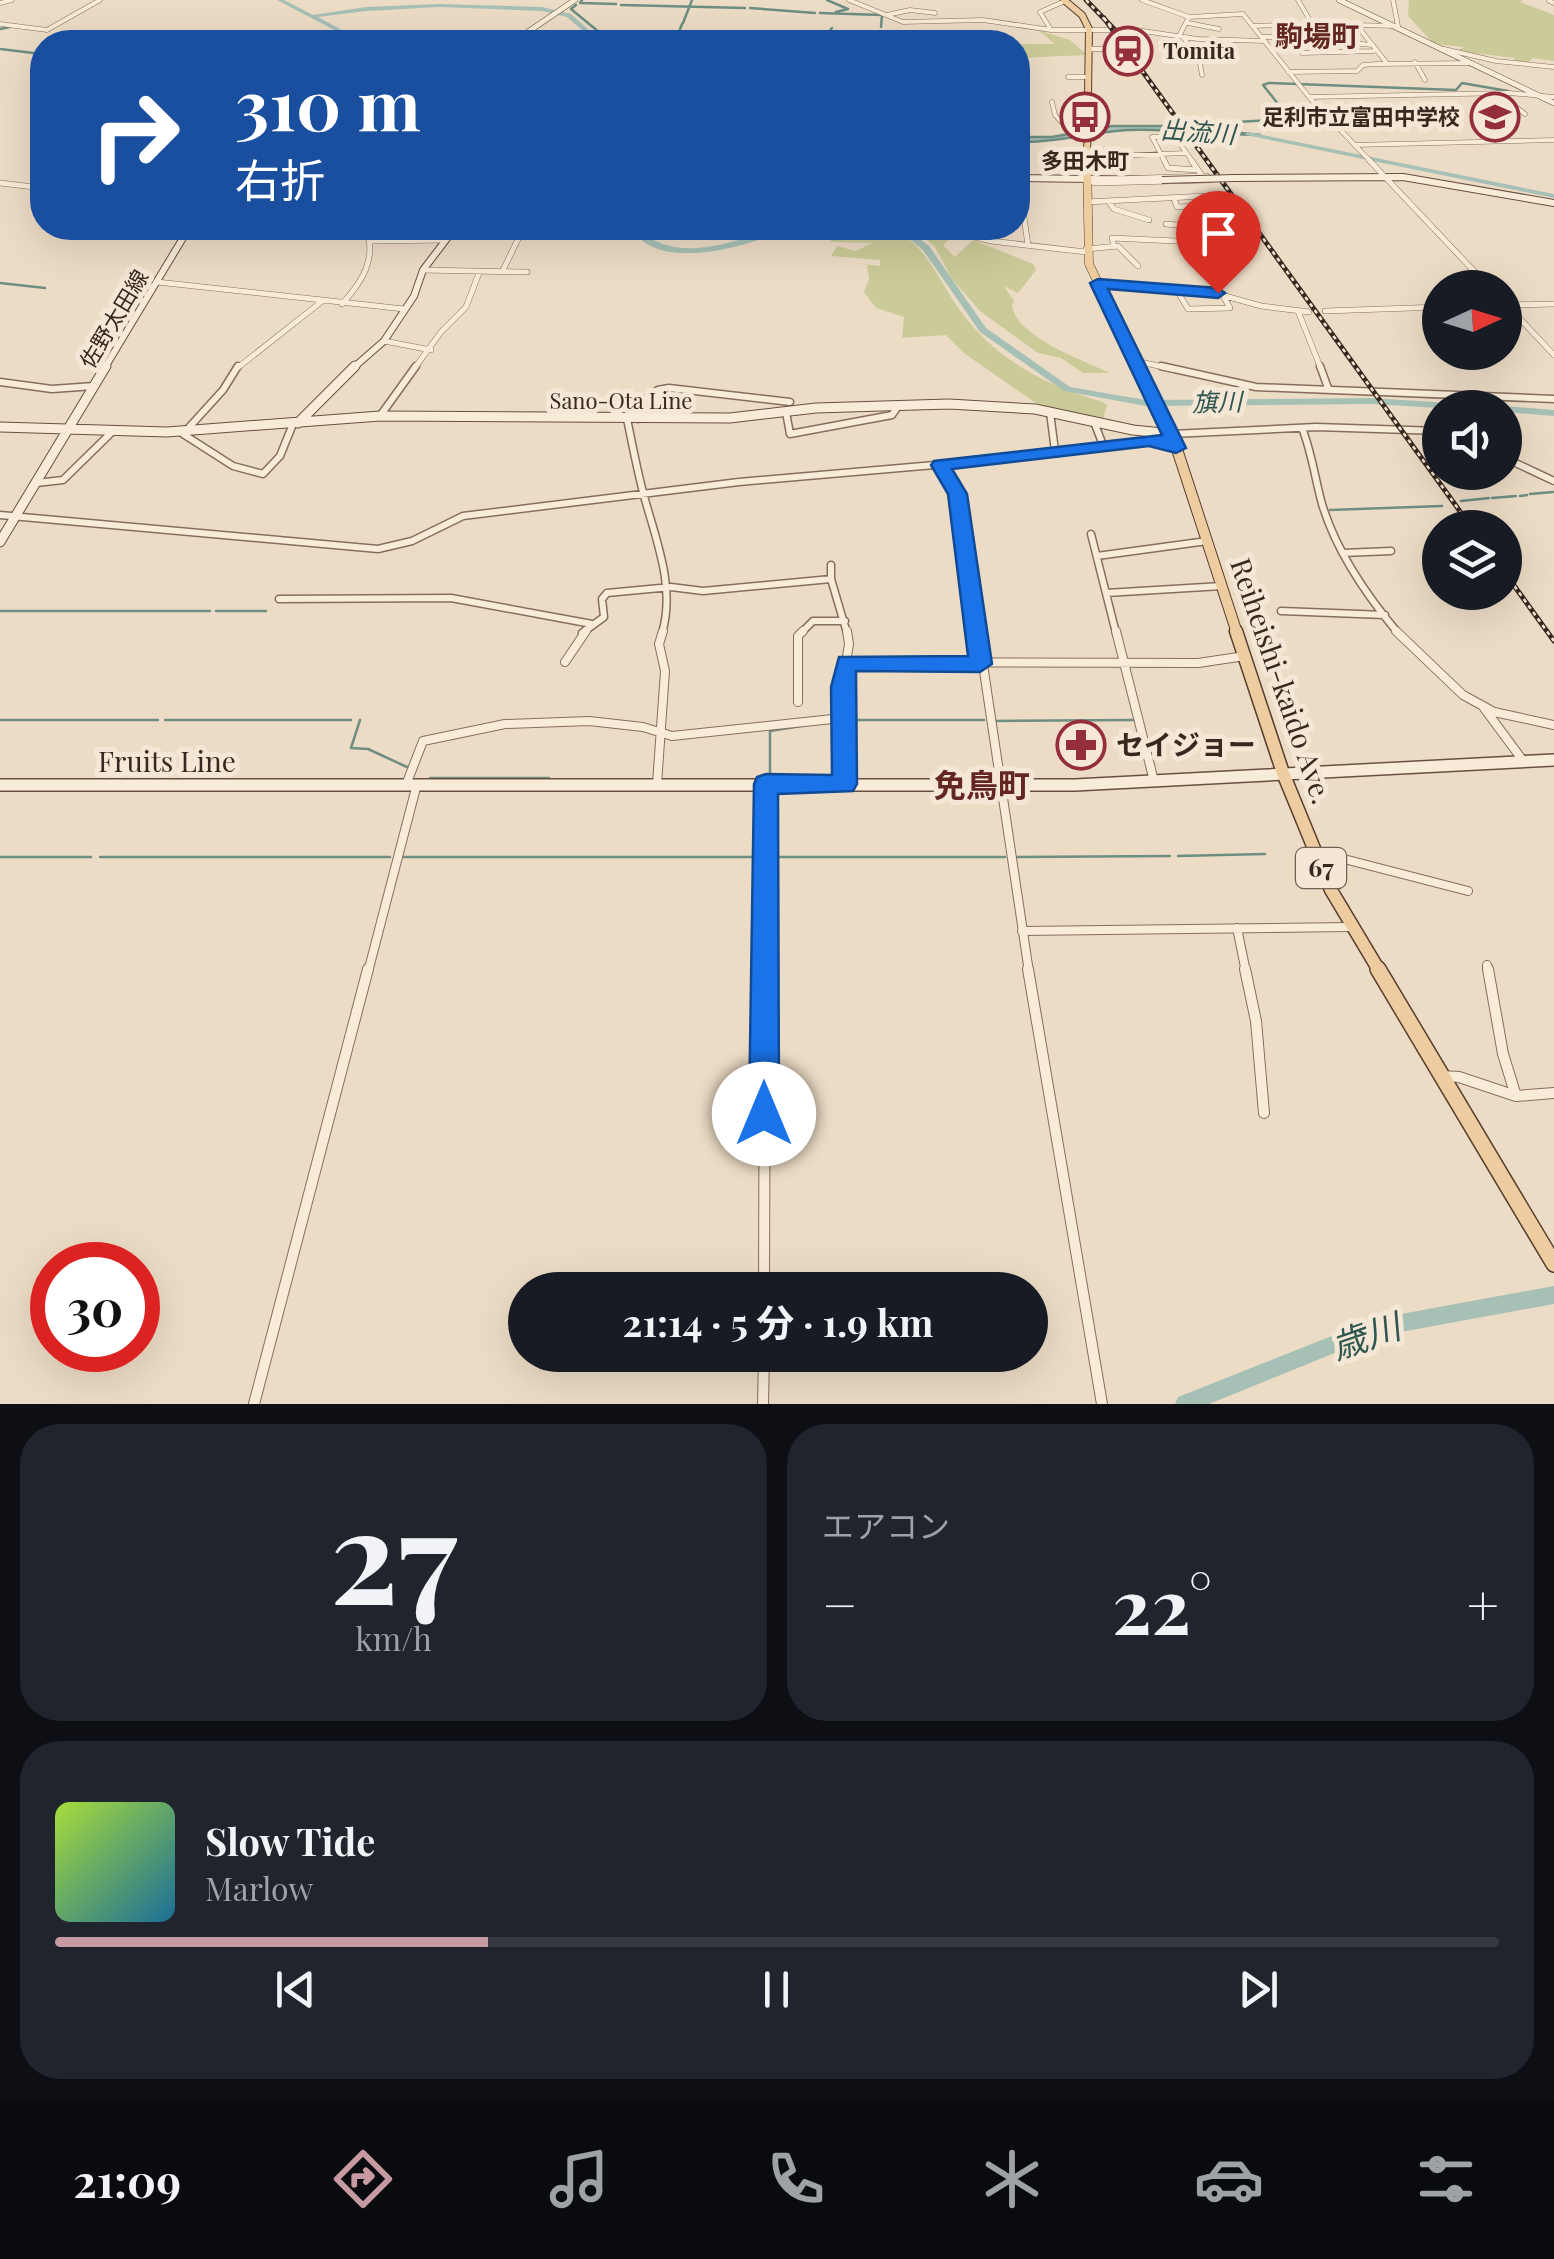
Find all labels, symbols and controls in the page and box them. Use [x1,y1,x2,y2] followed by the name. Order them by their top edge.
[1275,16,1359,53] district label: 駒場町
[1102,25,1154,77] station icon: Tomita
[1163,35,1236,65] place label: Tomita
[235,55,421,149] text: 310 m
[70,70,200,200] icon: right
[1059,91,1111,143] bus stop icon: 多田木町
[1469,91,1521,143] school or university icon: 足利市立富田中学校
[1262,101,1460,131] place label: 足利市立富田中学校
[1160,111,1240,150] water label: 出流川
[1041,145,1129,175] place label: 多田木町
[235,148,325,208] text: 右折
[1176,191,1261,294] pin
[1191,206,1246,261] icon: arrive
[72,264,154,373] street label: 佐野太田線
[1422,270,1522,370] north arrow
[1422,270,1522,610] map controls
[1192,384,1245,417] water label: 旗川
[550,385,692,415] street label: Sano-Ota Line
[1422,390,1522,490] button: sound
[1422,510,1522,610] button: layers
[1223,553,1342,808] street label: Reiheishi-kaido Ave.
[1055,719,1107,771] pharmacy icon: セイジョー
[1116,725,1256,762] place label: セイジョー
[98,742,236,779] street label: Fruits Line
[934,762,1030,805] district label: 免鳥町
[1296,848,1346,888] road number: 67
[712,1062,816,1166] position arrow
[30,1242,160,1372] speed limit sign: 30
[623,1296,933,1347] text: 21:14 · 5 分 · 1.9 km
[1324,1300,1410,1368] water label: 歳川
[330,1464,457,1638] text: 27
[822,1503,950,1546] text: エアコン
[1112,1553,1212,1653] text: 22°
[822,1566,858,1640] text: −
[1467,1566,1499,1640] text: +
[355,1616,432,1659] text: km/h
[205,1815,375,1866] text: Slow Tide
[205,1866,313,1909] text: Marlow
[268,1962,323,2017] icon: previous
[749,1962,804,2017] icon: pause
[1231,1962,1286,2017] icon: next
[328,2144,398,2214] icon: directions
[544,2144,614,2214] icon: music
[761,2144,831,2214] icon: phone
[977,2144,1047,2214] icon: climate
[1194,2144,1264,2214] icon: car
[1411,2144,1481,2214] icon: filters
[73,2149,181,2209] text: 21:09

